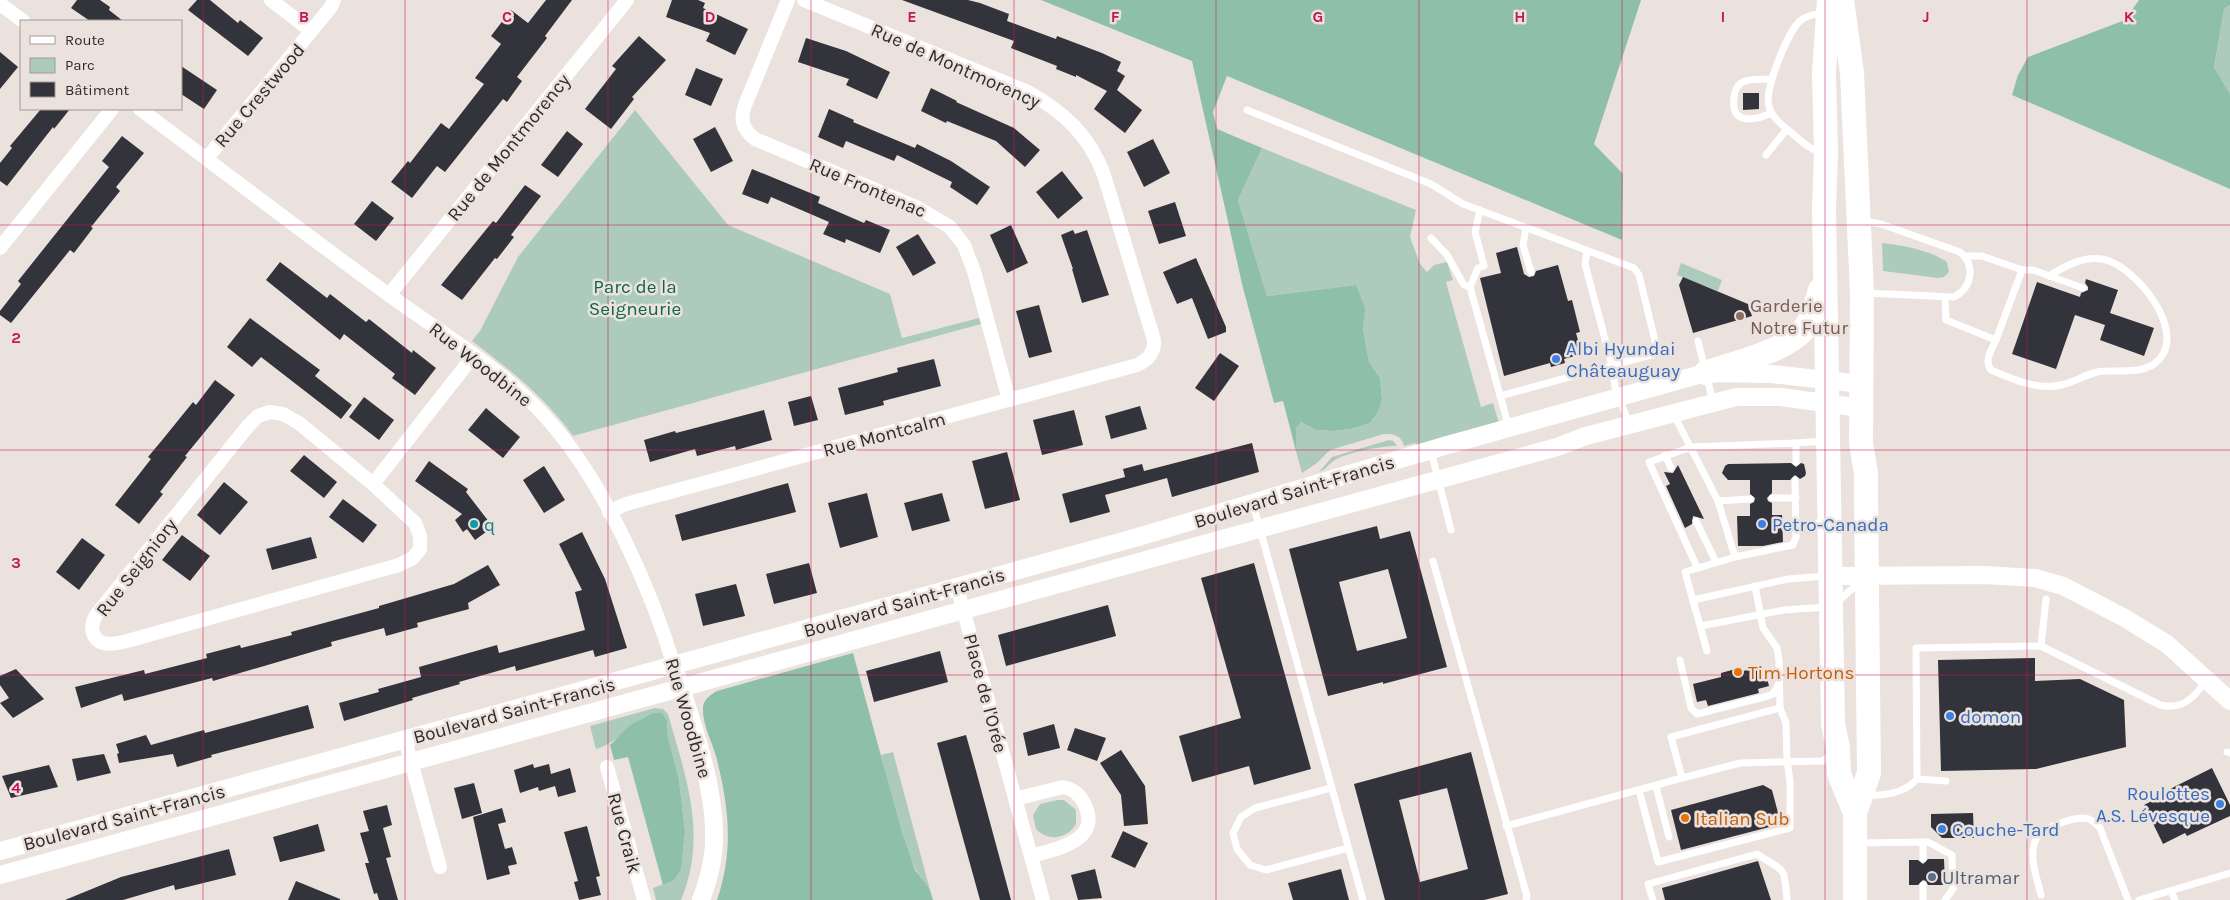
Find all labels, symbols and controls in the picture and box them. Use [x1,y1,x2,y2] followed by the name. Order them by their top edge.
[299,7,309,26] text: B
[502,7,512,26] text: C
[705,7,716,26] text: D
[907,7,917,26] text: E
[1111,7,1120,26] text: F
[1313,7,1323,26] text: G
[1514,7,1526,26] text: H
[1721,7,1725,26] text: I
[1922,7,1930,26] text: J
[2124,7,2135,26] text: K
[868,19,1044,113] street label: Rue de Montmorency
[20,20,182,110] legend
[65,31,105,49] text: Route
[210,39,310,152] street label: Rue Crestwood
[65,56,95,74] text: Parc
[443,70,575,226] street label: Rue de Montmorency
[65,81,129,99] text: Bâtiment
[806,153,929,222] street label: Rue Frontenac
[589,276,681,320] park label: Parc de la Seigneurie
[1750,295,1848,339] place label: Garderie Notre Futur
[1734,310,1746,322] marker: Garderie Notre Futur
[425,318,536,412] street label: Rue Woodbine
[11,328,21,347] text: 2
[1566,338,1680,382] place label: Albi Hyundai Châteauguay
[1550,353,1562,365] marker: Albi Hyundai Châteauguay
[821,408,948,462] street label: Rue Montcalm
[1191,451,1397,533] street label: Boulevard Saint-Francis
[92,514,182,621] street label: Rue Seigniory
[484,514,495,536] place label: q
[1772,514,1889,536] place label: Petro-Canada
[468,518,480,530] marker: q
[1756,518,1768,530] marker: Petro-Canada
[11,553,21,572] text: 3
[801,564,1007,642] street label: Boulevard Saint-Francis
[959,631,1012,755] street label: Place de l'Orée
[660,656,716,781] street label: Rue Woodbine
[1748,662,1854,684] place label: Tim Hortons
[1732,666,1744,678] marker: Tim Hortons
[411,673,618,749] street label: Boulevard Saint-Francis
[1960,706,2021,728] place label: domon
[1944,710,1956,722] marker: domon
[11,778,21,797] text: 4
[21,780,228,856] street label: Boulevard Saint-Francis
[2096,783,2210,827] place label: Roulottes A.S. Lévesque
[603,790,645,876] street label: Rue Craik
[2214,798,2226,810] marker: Roulottes A.S. Lévesque
[1695,808,1790,830] place label: Italian Sub
[1679,812,1691,824] marker: Italian Sub
[1952,819,2060,841] place label: Couche-Tard
[1936,823,1948,835] marker: Couche-Tard
[1942,867,2019,889] place label: Ultramar
[1926,871,1938,883] marker: Ultramar

